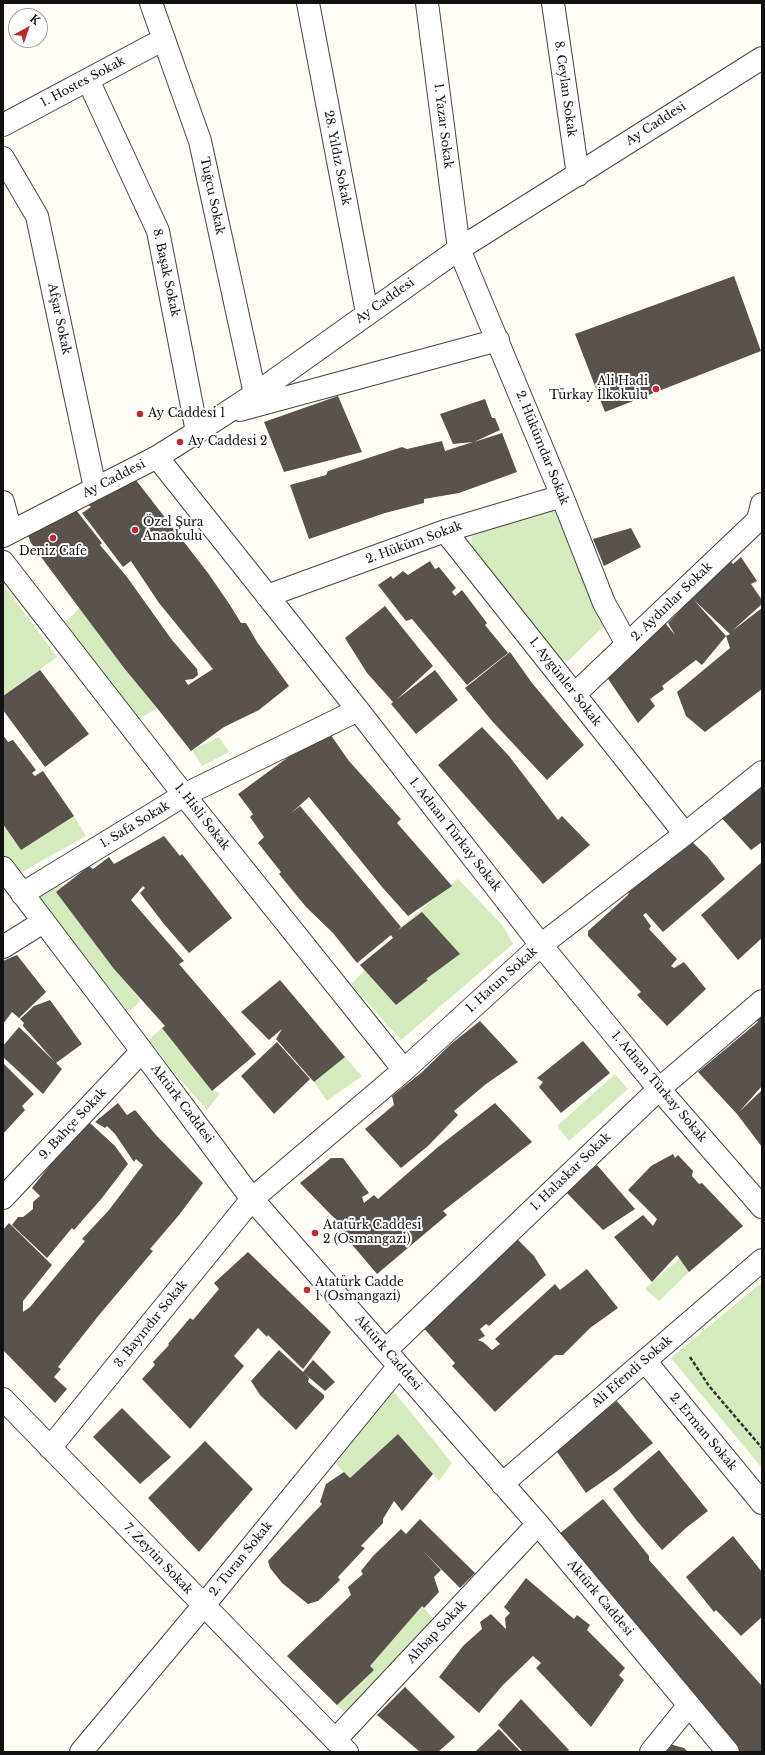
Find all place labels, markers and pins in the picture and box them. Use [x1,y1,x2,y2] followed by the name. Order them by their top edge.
[549,375,648,403] place label: Ali Hadi Türkay İlkokulu
[651,384,661,394] marker: Ali Hadi Türkay İlkokulu
[148,407,225,421] place label: Ay Caddesi 1
[135,409,145,419] marker: Ay Caddesi 1
[188,435,267,449] place label: Ay Caddesi 2
[175,437,185,447] marker: Ay Caddesi 2
[143,516,203,544] place label: Özel Şura Anaokulu
[130,525,140,535] marker: Özel Şura Anaokulu
[48,533,58,543] marker: Deniz Cafe
[19,545,87,559] place label: Deniz Cafe
[323,1219,421,1247] place label: Atatürk Caddesi 2 (Osmangazi)
[310,1228,320,1238] marker: Atatürk Caddesi 2 (Osmangazi)
[315,1276,404,1304] place label: Atatürk Cadde 1 (Osmangazi)
[302,1285,312,1295] marker: Atatürk Cadde 1 (Osmangazi)

